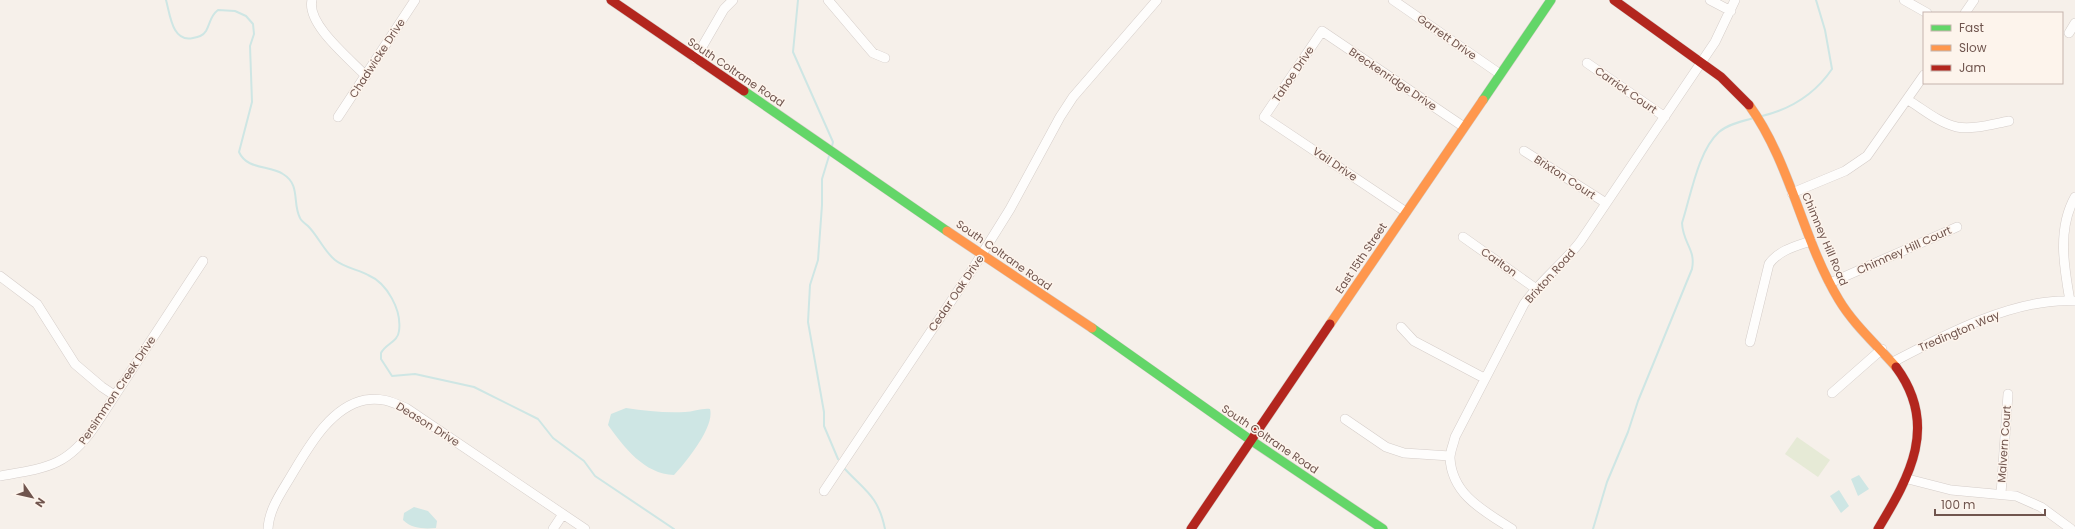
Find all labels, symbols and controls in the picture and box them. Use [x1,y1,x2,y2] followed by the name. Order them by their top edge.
[1414,11,1480,64] street label: Garrett Drive
[1923,12,2063,84] legend
[345,15,409,101] street label: Chadwicke Drive
[1959,19,1984,36] text: Fast
[684,34,788,110] street label: South Coltrane Road
[1959,39,1987,56] text: Slow
[1268,43,1318,105] street label: Tahoe Drive
[1346,44,1440,114] street label: Breckenridge Drive
[1959,59,1986,76] text: Jam
[1592,63,1660,117] street label: Carrick Court
[1309,143,1361,185] street label: Vail Drive
[1531,151,1599,203] street label: Brixton Court
[1798,190,1852,288] street label: Chimney Hill Road
[953,216,1055,294] street label: South Coltrane Road
[1331,219,1391,297] street label: East 15th Street
[1854,222,1954,278] street label: Chimney Hill Court
[1478,244,1520,280] street label: Carlton
[1521,245,1579,307] street label: Brixton Road
[924,251,988,335] street label: Cedar Oak Drive
[1916,306,2003,355] street label: Tredington Way
[75,332,159,447] street label: Persimmon Creek Drive
[393,398,463,450] street label: Deason Drive
[1218,401,1322,477] street label: South Coltrane Road
[1993,405,2015,483] street label: Malvern Court
[12,477,52,517] north arrow
[1935,491,2045,517] scale bar
[31,495,49,510] text: N
[1941,496,1975,513] text: 100 m

